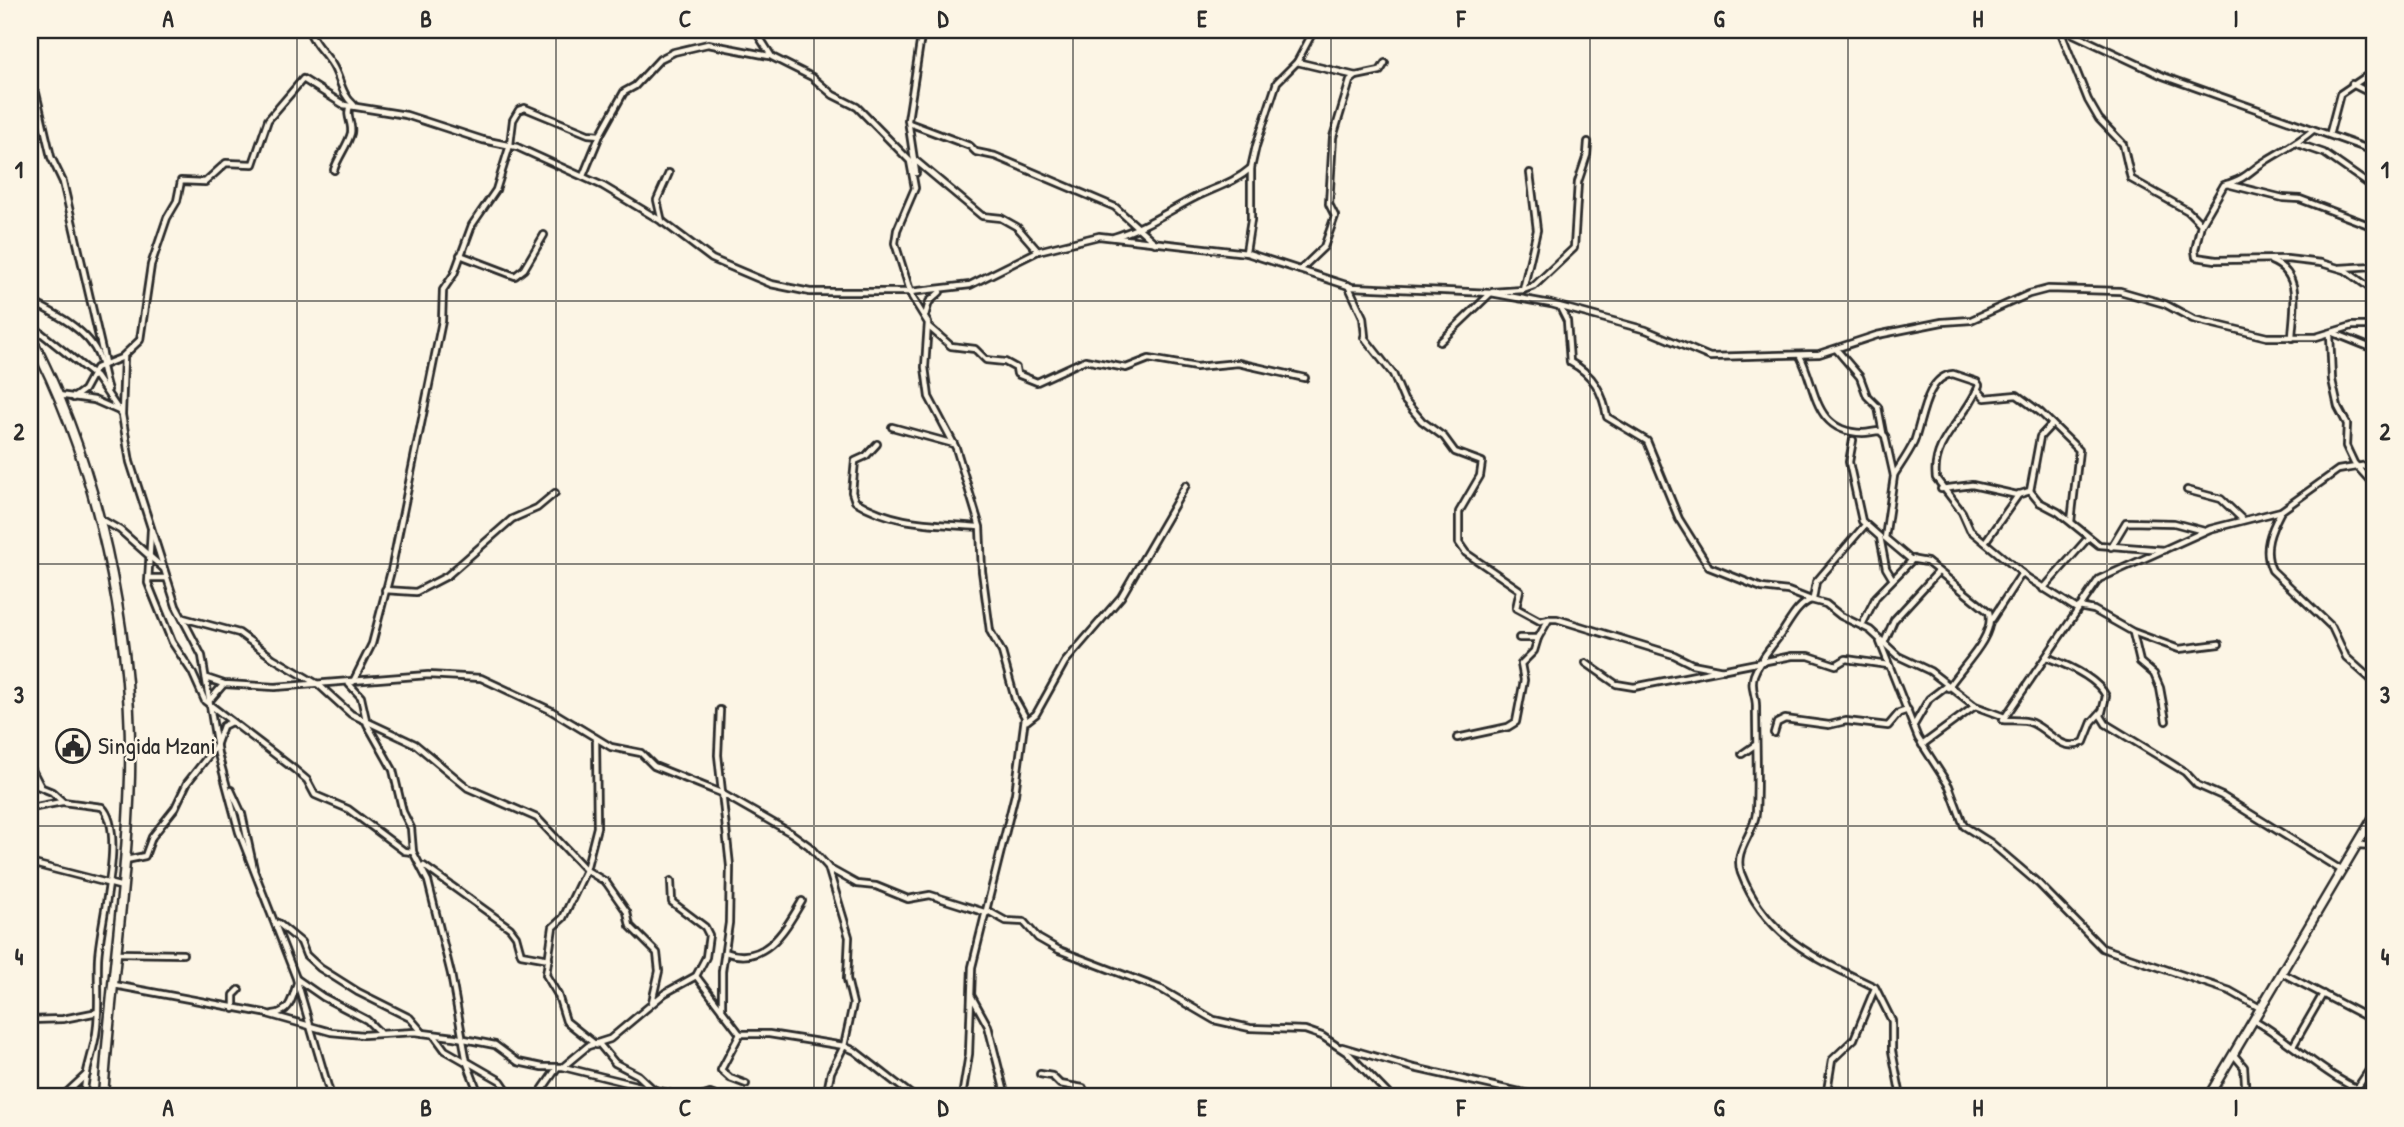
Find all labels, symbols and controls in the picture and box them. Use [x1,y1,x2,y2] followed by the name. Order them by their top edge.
[162,3,174,34] text: A
[420,3,432,34] text: B
[679,3,691,34] text: C
[938,3,950,34] text: D
[1197,3,1208,34] text: E
[1456,3,1467,34] text: F
[1713,3,1725,34] text: G
[1973,3,1984,34] text: H
[2233,3,2239,34] text: I
[15,154,23,185] text: 1
[2381,154,2389,185] text: 1
[14,416,25,447] text: 2
[2380,416,2391,447] text: 2
[14,679,24,710] text: 3
[2380,679,2390,710] text: 3
[54,727,92,765] public building icon: Singida Mzani
[98,729,216,761] place label: Singida Mzani
[15,941,24,972] text: 4
[2381,941,2390,972] text: 4
[162,1092,174,1123] text: A
[420,1092,432,1123] text: B
[679,1092,691,1123] text: C
[938,1092,950,1123] text: D
[1197,1092,1208,1123] text: E
[1456,1092,1467,1123] text: F
[1713,1092,1725,1123] text: G
[1973,1092,1984,1123] text: H
[2233,1092,2239,1123] text: I

